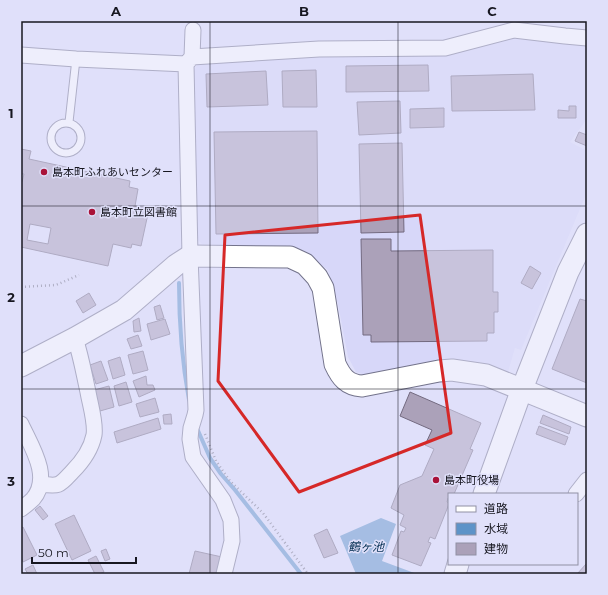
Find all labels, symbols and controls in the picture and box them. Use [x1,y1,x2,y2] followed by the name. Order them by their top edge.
[110,3,122,19] text: A
[299,3,309,19] text: B
[487,3,497,19] text: C
[8,105,14,121] text: 1
[52,165,173,179] place label: 島本町ふれあいセンター
[39,167,49,177] marker: 島本町ふれあいセンター
[100,205,177,219] place label: 島本町立図書館
[87,207,97,217] marker: 島本町立図書館
[7,289,15,305] text: 2
[6,473,15,489] text: 3
[444,473,499,487] place label: 島本町役場
[431,475,441,485] marker: 島本町役場
[448,493,578,565] legend
[484,501,508,516] text: 道路
[484,521,508,536] text: 水域
[32,539,136,565] scale bar
[348,539,385,554] water label: 鶴ヶ池
[484,541,508,556] text: 建物
[38,545,69,560] text: 50 m

